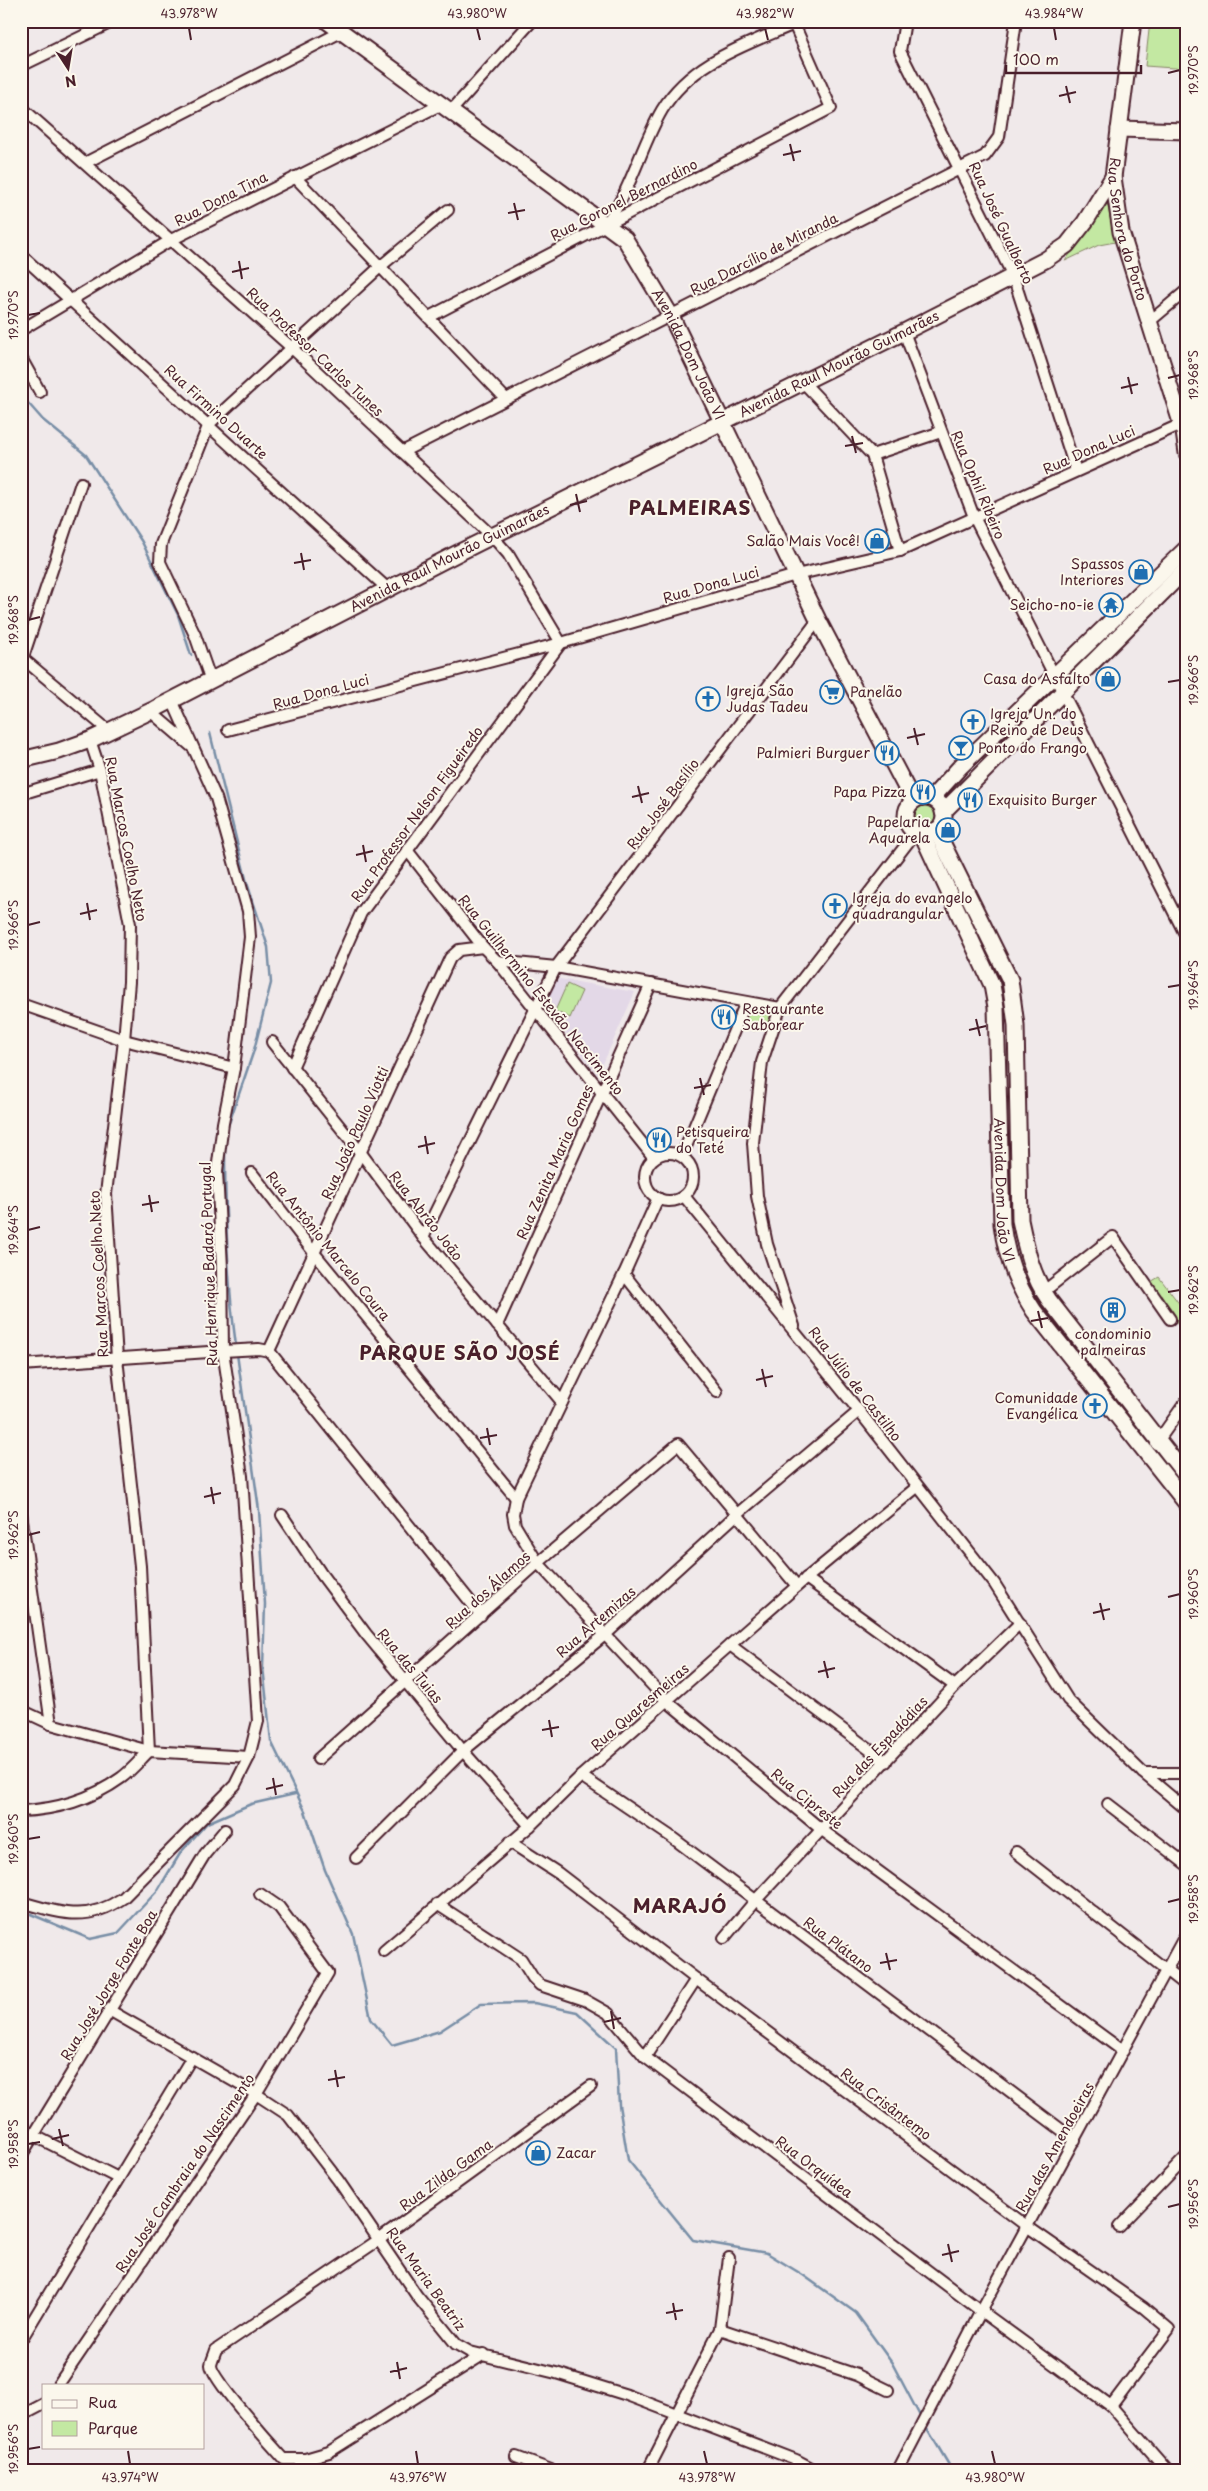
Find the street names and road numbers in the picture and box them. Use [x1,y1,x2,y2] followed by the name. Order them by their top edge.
[547,153,701,246] street label: Rua Coronel Bernardino
[1103,156,1153,303] street label: Rua Senhora do Porto
[964,158,1039,288] street label: Rua José Gualberto
[171,166,271,231] street label: Rua Dona Tina
[686,207,842,300] street label: Rua Darcílio de Miranda
[242,282,389,421] street label: Rua Professor Carlos Tunes
[647,284,731,423] street label: Avenida Dom João VI
[735,305,942,422] street label: Avenida Raul Mourão Guimarães
[160,359,273,464] street label: Rua Firmino Duarte
[1039,420,1138,479] street label: Rua Dona Luci
[946,427,1011,543] street label: Rua Ophil Ribeiro
[346,498,553,617] street label: Avenida Raul Mourão Guimarães
[660,561,761,608] street label: Rua Dona Luci
[270,669,371,714] street label: Rua Dona Luci
[346,721,488,906] street label: Rua Professor Nelson Figueiredo
[621,754,704,854] street label: Rua José Basílio
[100,755,153,923] street label: Rua Marcos Coelho Neto
[454,890,629,1100] street label: Rua Guilhermino Estevão Nascimento
[316,1063,393,1203] street label: Rua João Paulo Viotti
[511,1081,598,1243] street label: Rua Zenita Maria Gomes
[989,1118,1021,1264] street label: Avenida Dom João VI
[194,1161,223,1367] street label: Rua Henrique Badaró Portugal
[261,1166,396,1325] street label: Rua Antônio Marcelo Coura
[385,1166,468,1265] street label: Rua Abrão João
[84,1190,113,1358] street label: Rua Marcos Coelho Neto
[804,1322,907,1446] street label: Rua Júlio de Castilho
[441,1546,535,1634] street label: Rua dos Álamos
[551,1581,640,1662] street label: Rua Artemizas
[373,1624,448,1708] street label: Rua das Tuias
[586,1658,693,1755] street label: Rua Quaresmeiras
[827,1691,932,1802] street label: Rua das Espadódias
[767,1763,848,1834] street label: Rua Cipreste
[55,1905,162,2064] street label: Rua José Jorge Fonte Boa
[799,1911,878,1978] street label: Rua Plátano
[836,2062,936,2145] street label: Rua Crisântemo
[110,2069,259,2276] street label: Rua José Cambraia do Nascimento
[1010,2078,1099,2215] street label: Rua das Amendoeiras
[771,2130,857,2203] street label: Rua Orquídea
[395,2133,497,2216] street label: Rua Zilda Gama
[382,2223,471,2335] street label: Rua Maria Beatriz

